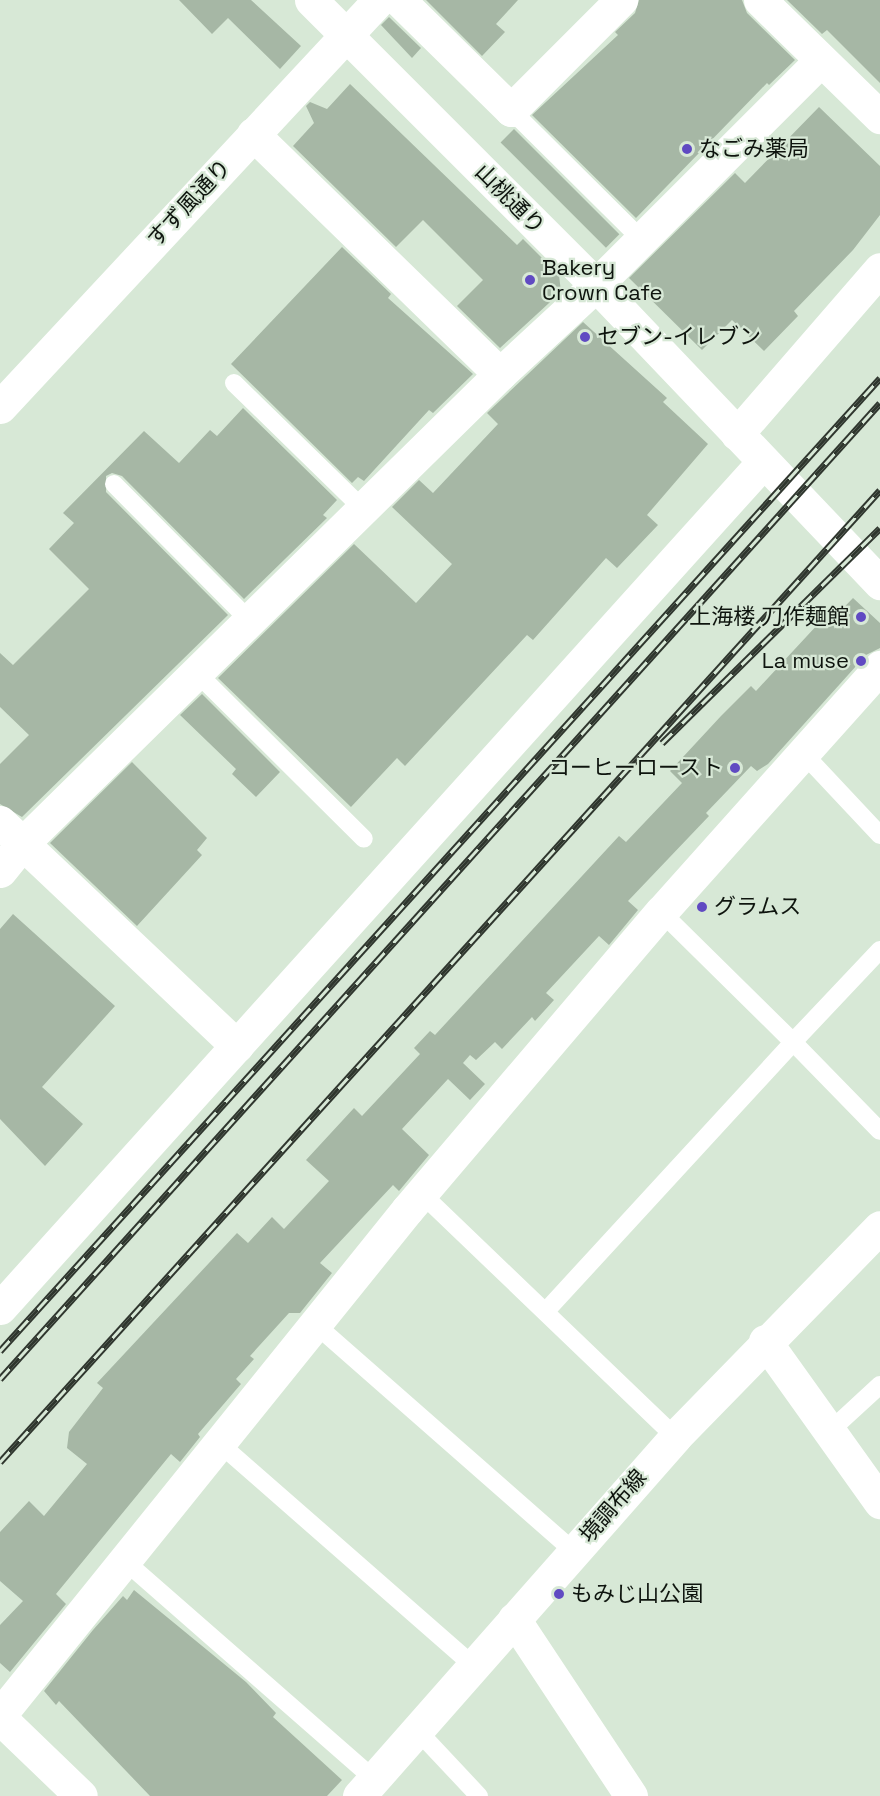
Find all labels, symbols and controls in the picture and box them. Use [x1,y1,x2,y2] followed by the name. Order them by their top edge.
[699,136,809,162] place label: なごみ薬局
[680,142,694,156] marker: なごみ薬局
[142,154,236,252] street label: すず風通り
[470,159,550,239] street label: 山桃通り
[542,254,662,306] place label: Bakery Crown Cafe
[523,273,537,287] marker: Bakery Crown Cafe
[597,324,761,350] place label: セブン-イレブン
[578,330,592,344] marker: セブン-イレブン
[689,604,849,630] place label: 上海楼 刀作麺館
[854,610,868,624] marker: 上海楼 刀作麺館
[762,648,849,674] place label: La muse
[854,654,868,668] marker: La muse
[547,755,723,781] place label: コーヒーロースト
[728,761,742,775] marker: コーヒーロースト
[714,894,802,920] place label: グラムス
[695,900,709,914] marker: グラムス
[574,1464,652,1548] street label: 境調布線
[571,1581,703,1607] place label: もみじ山公園
[552,1587,566,1601] marker: もみじ山公園

